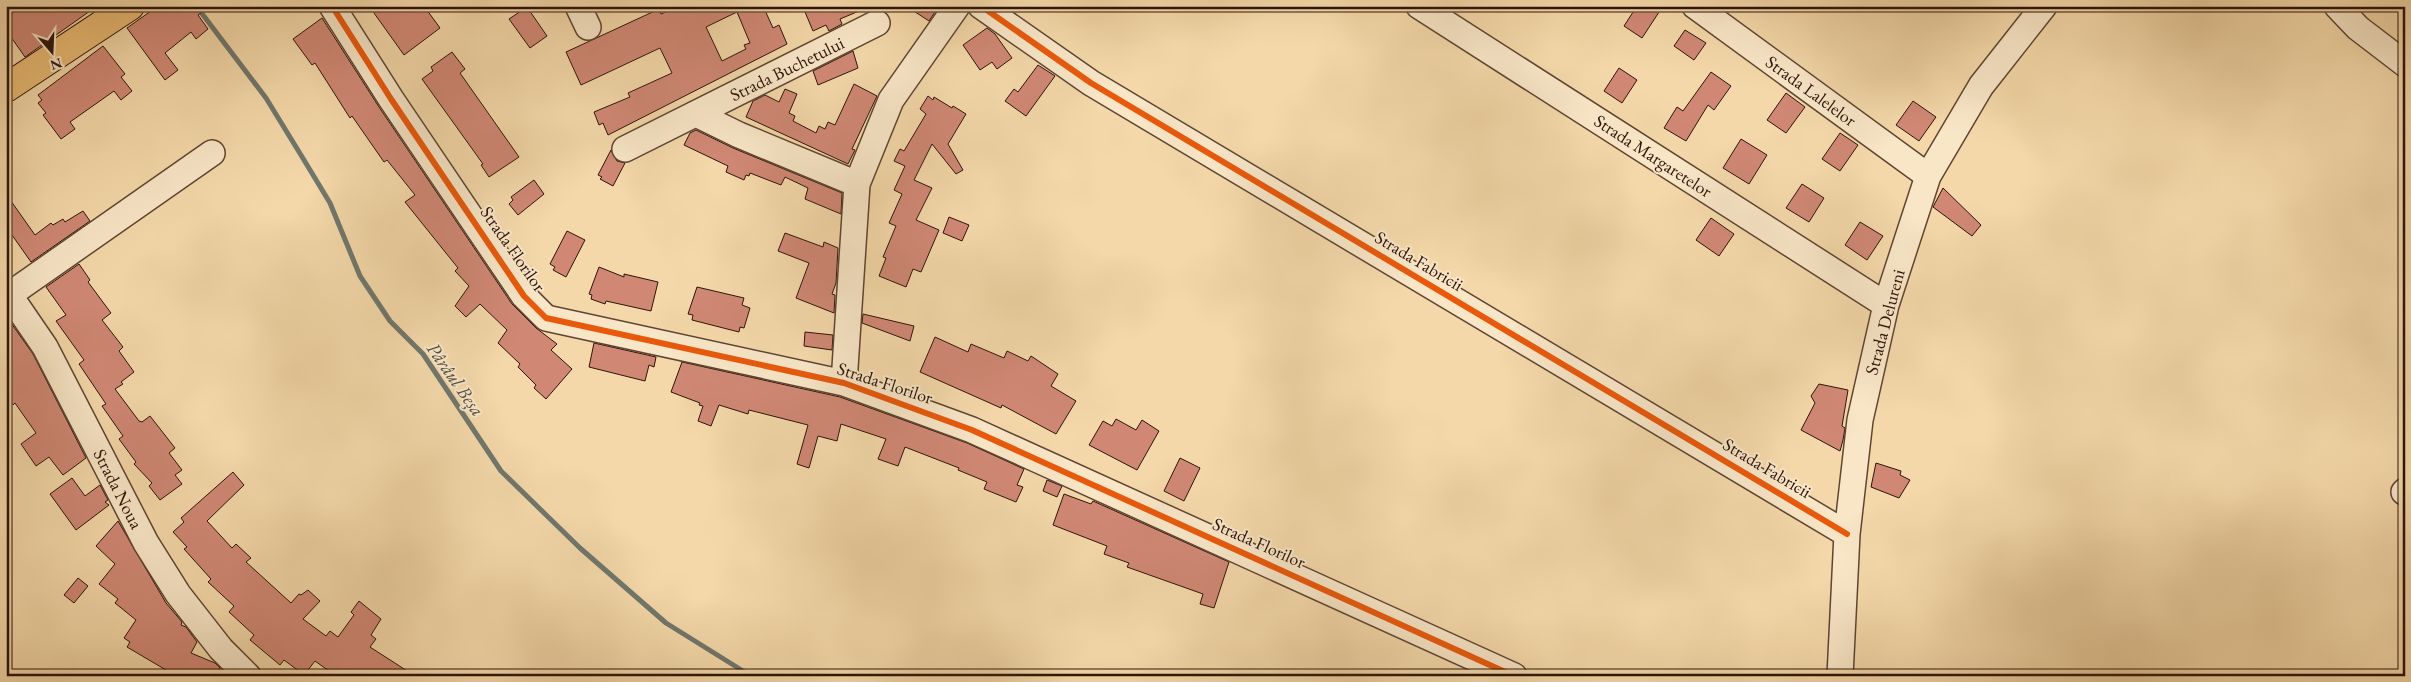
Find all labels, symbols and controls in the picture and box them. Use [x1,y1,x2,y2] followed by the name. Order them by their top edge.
[28,28,78,78] north arrow
[726,31,848,106] street label: Strada Buchetului
[1761,50,1861,131] street label: Strada Lalelelor
[47,54,65,75] text: N
[1590,109,1717,202] street label: Strada Margaretelor
[476,201,551,296] street label: Strada Florilor
[1371,225,1468,296] street label: Strada Fabricii
[1859,266,1910,377] street label: Strada Delureni
[421,337,490,421] water label: Pârâul Beșa
[834,356,936,409] street label: Strada Florilor
[1719,432,1816,503] street label: Strada Fabricii
[88,445,149,533] street label: Strada Noua
[1209,512,1309,573] street label: Strada Florilor

